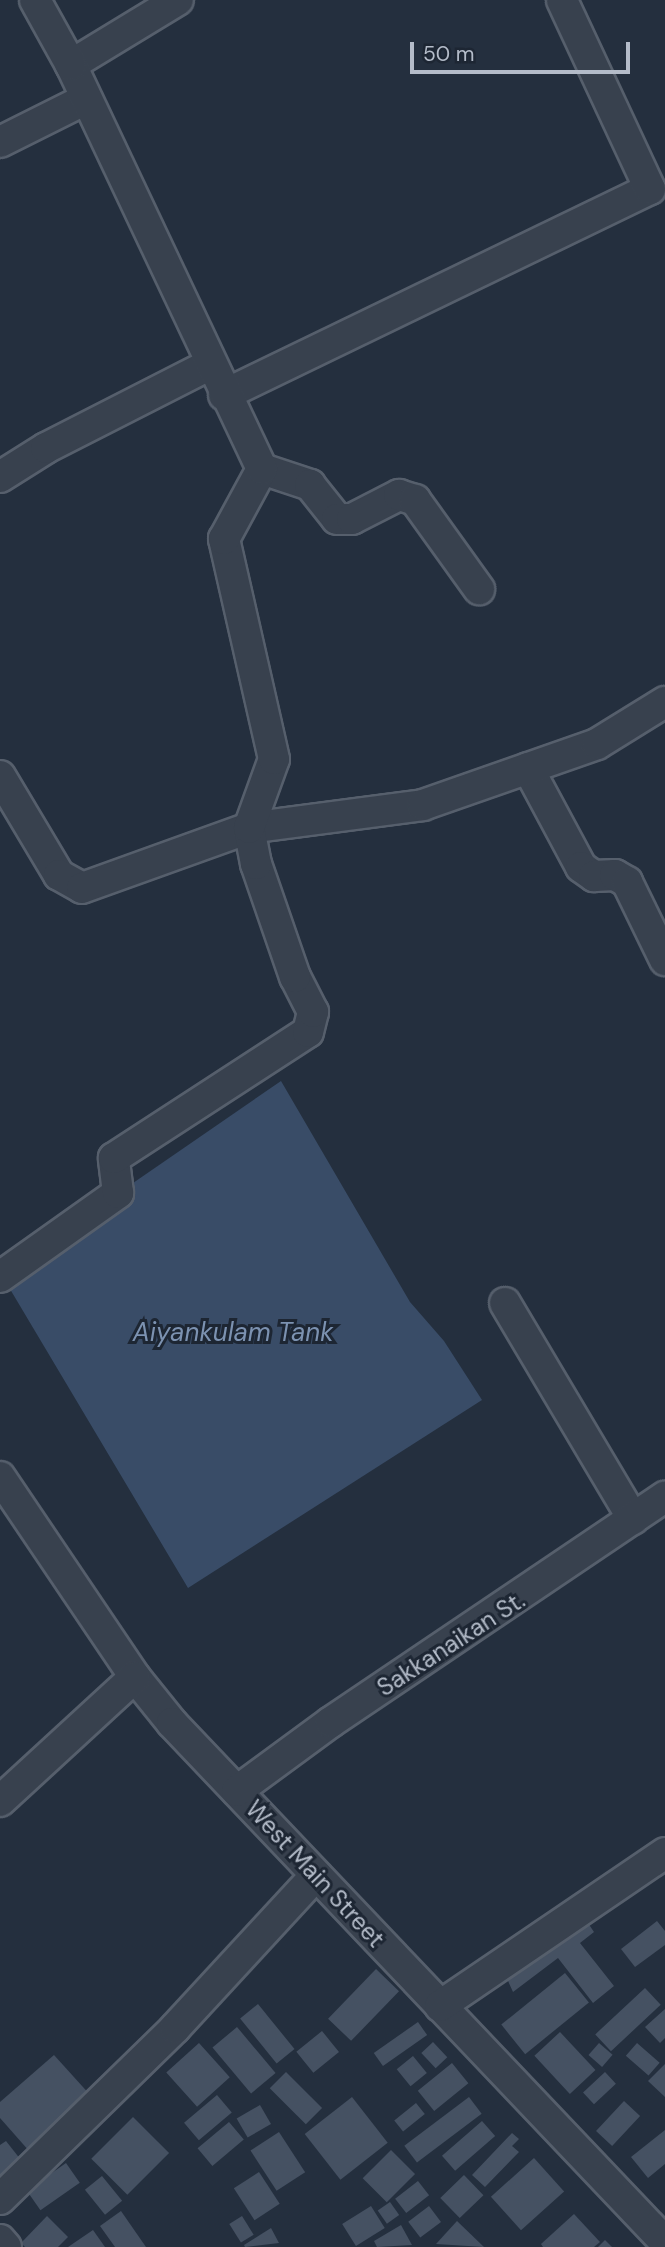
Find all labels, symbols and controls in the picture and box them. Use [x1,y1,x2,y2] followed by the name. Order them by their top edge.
[413,28,634,72] scale bar
[423,40,474,68] text: 50 m
[132,1317,334,1349] water label: Aiyankulam Tank
[372,1586,530,1702] street label: Sakkanaikan St.
[240,1795,390,1953] street label: West Main Street

